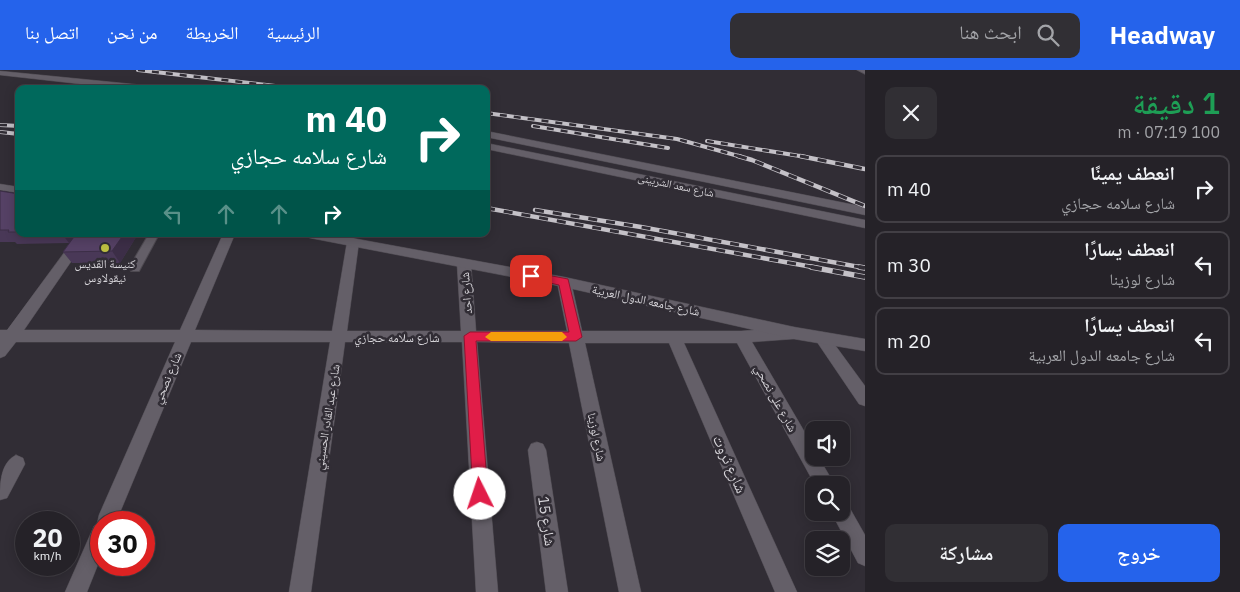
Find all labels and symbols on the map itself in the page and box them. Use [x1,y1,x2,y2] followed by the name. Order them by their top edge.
[637,170,715,200] street label: شارع سعد الشربينى
[99,242,111,254] marker: كنيسة القديس نيقولاوس
[510,255,552,297] pin
[74,256,136,285] place label: كنيسة القديس نيقولاوس
[457,271,476,314] street label: شارع احد
[590,281,701,320] street label: شارع جامعه الدول العربية
[354,330,440,348] street label: شارع سلامه حجازي
[149,350,187,407] street label: شارع نصحي
[749,362,801,436] street label: شارع على نصحي
[311,363,346,471] street label: شارع عبد القادر الحسيني
[584,411,609,463] street label: شارع لوزينا
[708,432,751,497] street label: شارع ثروت
[453,467,505,519] position arrow
[533,495,560,547] street label: شارع 15
[90,511,155,576] speed limit sign: 30

